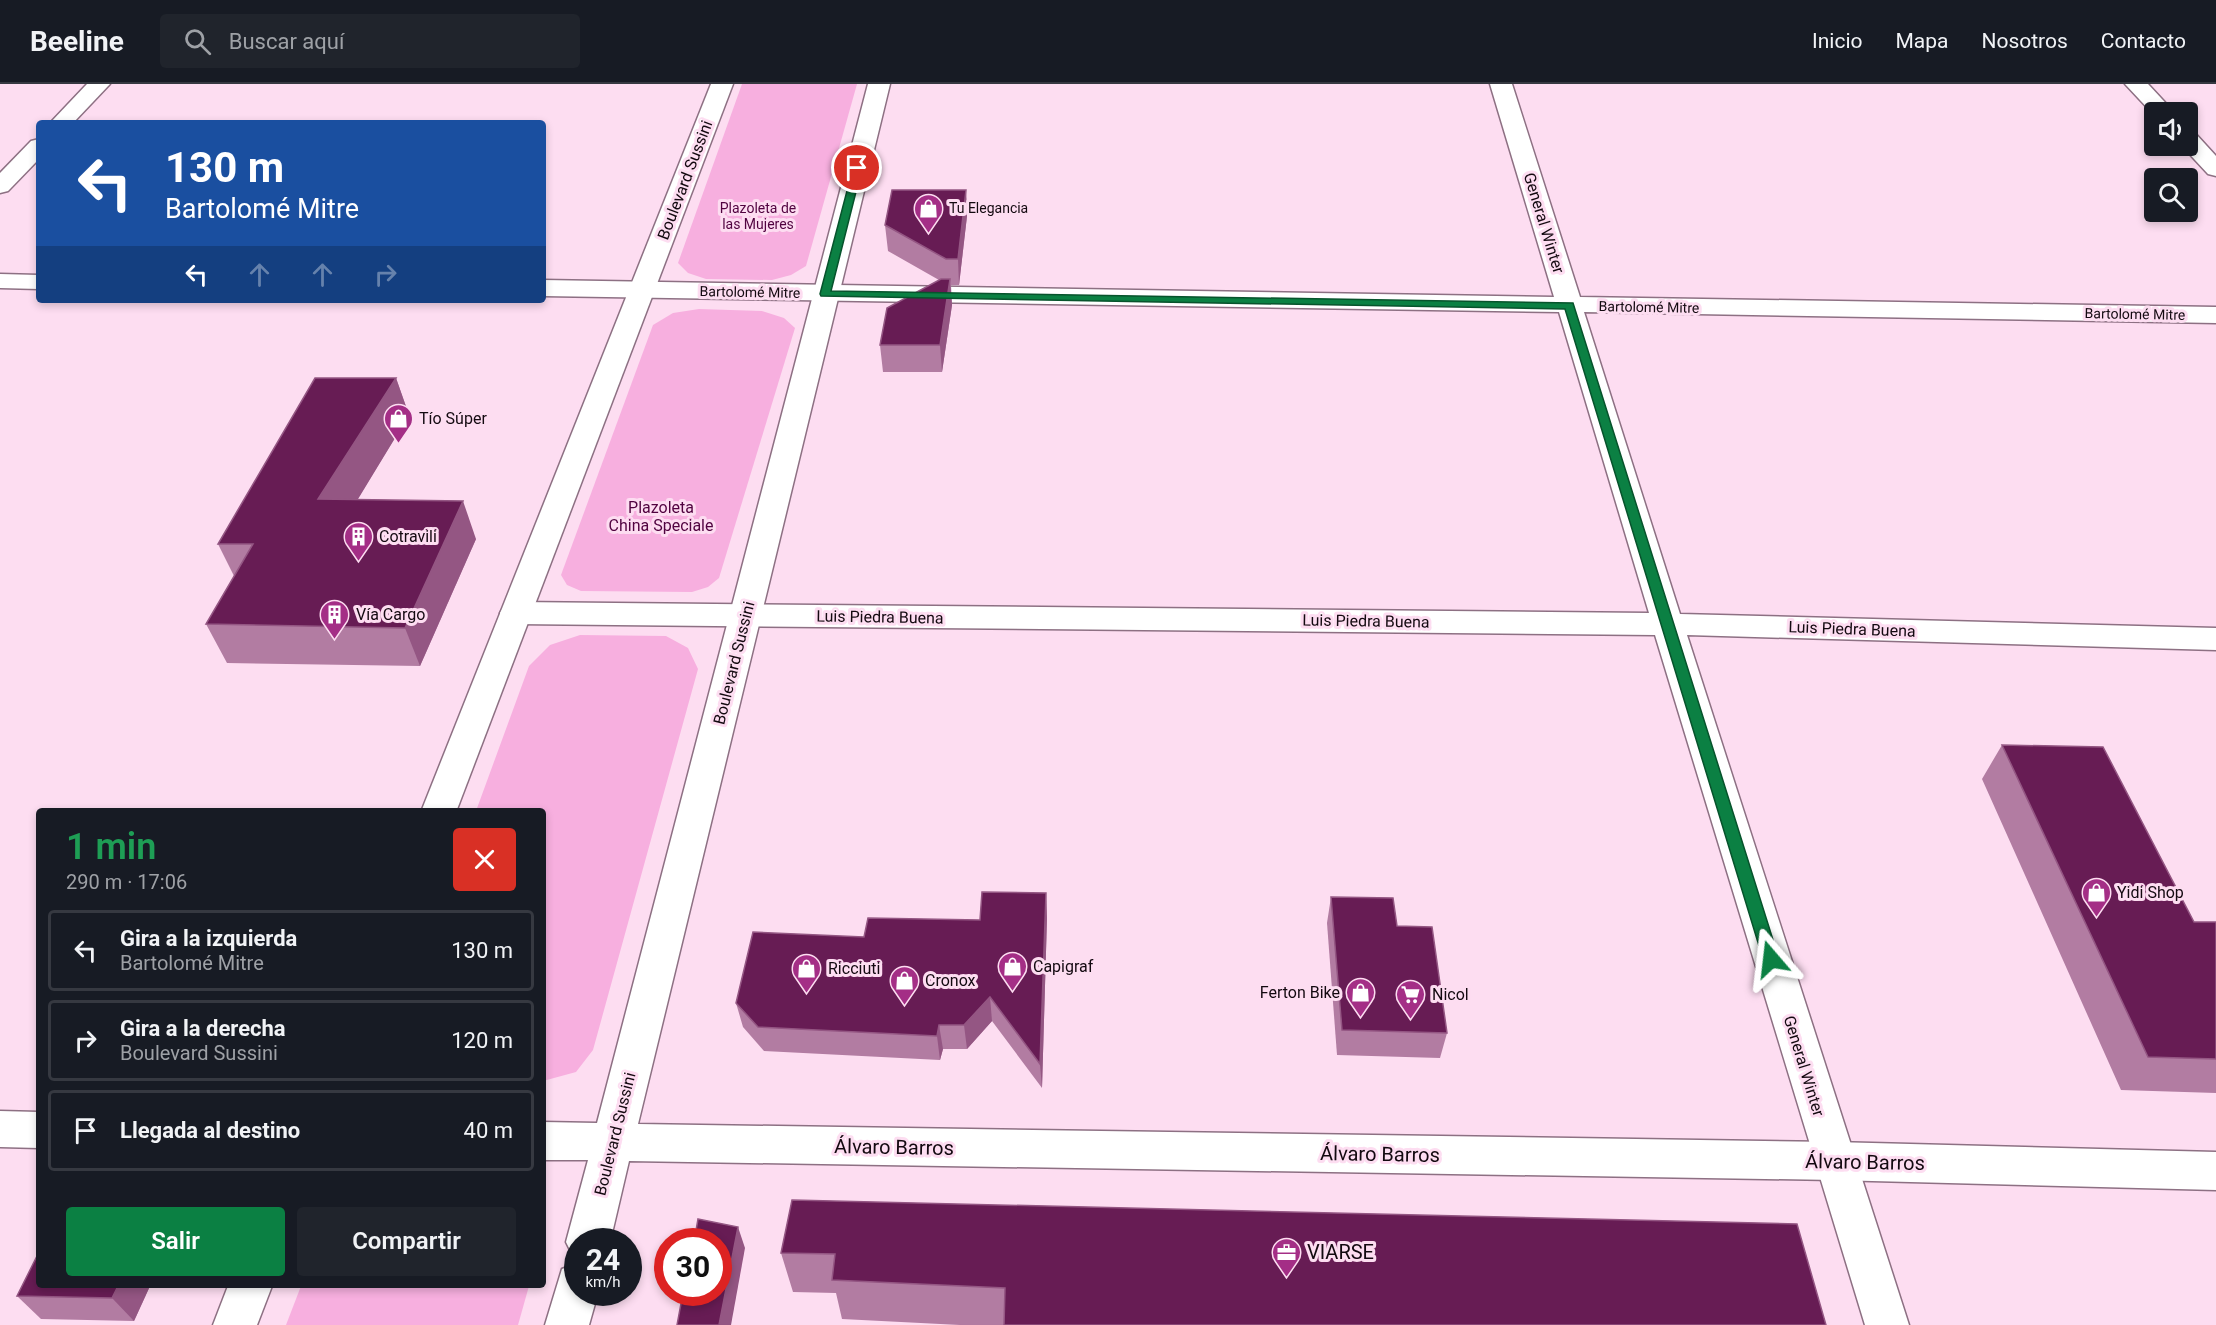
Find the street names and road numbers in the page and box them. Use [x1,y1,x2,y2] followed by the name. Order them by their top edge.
[654,118,716,242] street label: Boulevard Sussini
[1520,170,1569,276] street label: General Winter
[700,283,800,301] street label: Bartolomé Mitre
[1599,298,1699,316] street label: Bartolomé Mitre
[2085,305,2185,323] street label: Bartolomé Mitre
[710,599,758,727] street label: Boulevard Sussini
[816,606,944,628] street label: Luis Piedra Buena
[1302,610,1430,632] street label: Luis Piedra Buena
[1788,617,1916,641] street label: Luis Piedra Buena
[1780,1013,1829,1119] street label: General Winter
[591,1070,639,1198] street label: Boulevard Sussini
[834,1134,954,1160] street label: Álvaro Barros
[1320,1141,1440,1167] street label: Álvaro Barros
[1805,1149,1925,1175] street label: Álvaro Barros

